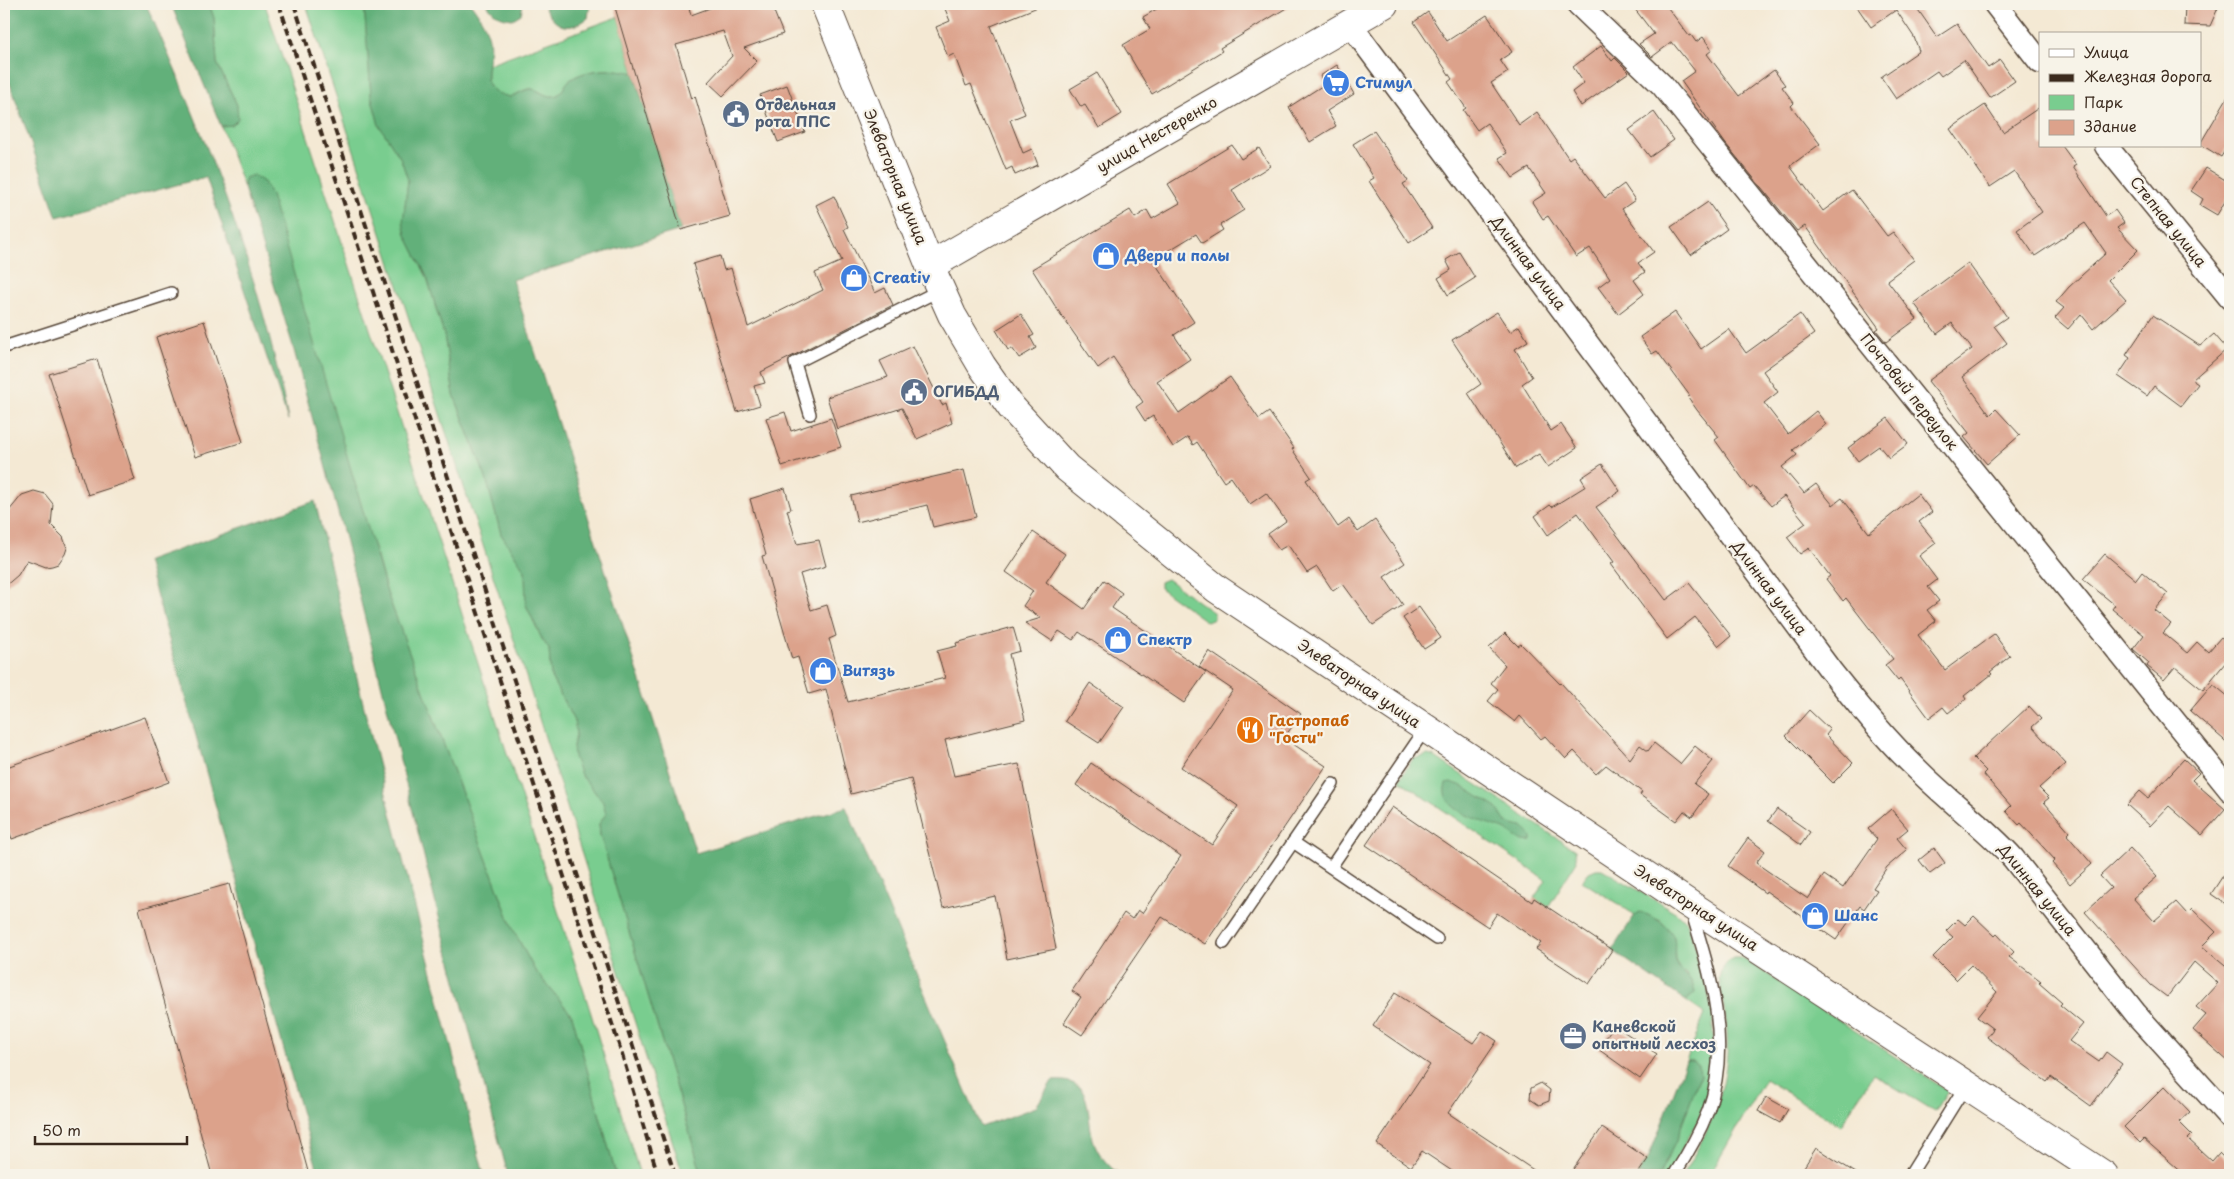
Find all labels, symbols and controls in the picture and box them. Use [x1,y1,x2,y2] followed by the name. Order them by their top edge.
[2039,32,2202,148] legend
[2084,40,2129,63] text: Улица
[2084,64,2212,87] text: Железная дорога
[1321,68,1351,98] supermarket icon: Стимул
[1355,70,1413,93] place label: Стимул
[1092,90,1221,178] street label: улица Нестеренко
[2084,90,2123,113] text: Парк
[755,92,836,132] place label: Отдельная рота ППС
[721,99,751,129] public building icon: Отдельная рота ППС
[859,105,934,248] street label: Элеваторная улица
[2084,114,2137,137] text: Здание
[2125,171,2213,272] street label: Степная улица
[1485,209,1573,315] street label: Длинная улица
[1091,241,1121,271] shop icon: Двери и полы
[1124,243,1230,266] place label: Двери и полы
[839,263,869,293] shop icon: Creativ
[873,265,931,288] place label: Creativ
[1856,328,1965,455] street label: Почтовый переулок
[899,377,929,407] public building icon: ОГИБДД
[933,379,999,402] place label: ОГИБДД
[1726,534,1814,640] street label: Длинная улица
[1103,625,1133,655] shop icon: Спектр
[1137,627,1192,650] place label: Спектр
[1294,633,1426,733] street label: Элеваторная улица
[808,656,838,686] shop icon: Витязь
[842,658,895,681] place label: Витязь
[1269,708,1349,748] place label: Гастропаб "Гости"
[1235,715,1265,745] restaurant icon: Гастропаб "Гости"
[1993,837,2083,941] street label: Длинная улица
[1630,858,1764,956] street label: Элеваторная улица
[1800,901,1830,931] shop icon: Шанс
[1834,903,1878,926] place label: Шанс
[1592,1014,1716,1054] place label: Каневской опытный лесхоз
[1558,1021,1588,1051] office icon: Каневской опытный лесхоз
[35,1114,188,1146] scale bar
[42,1118,81,1141] text: 50 m

